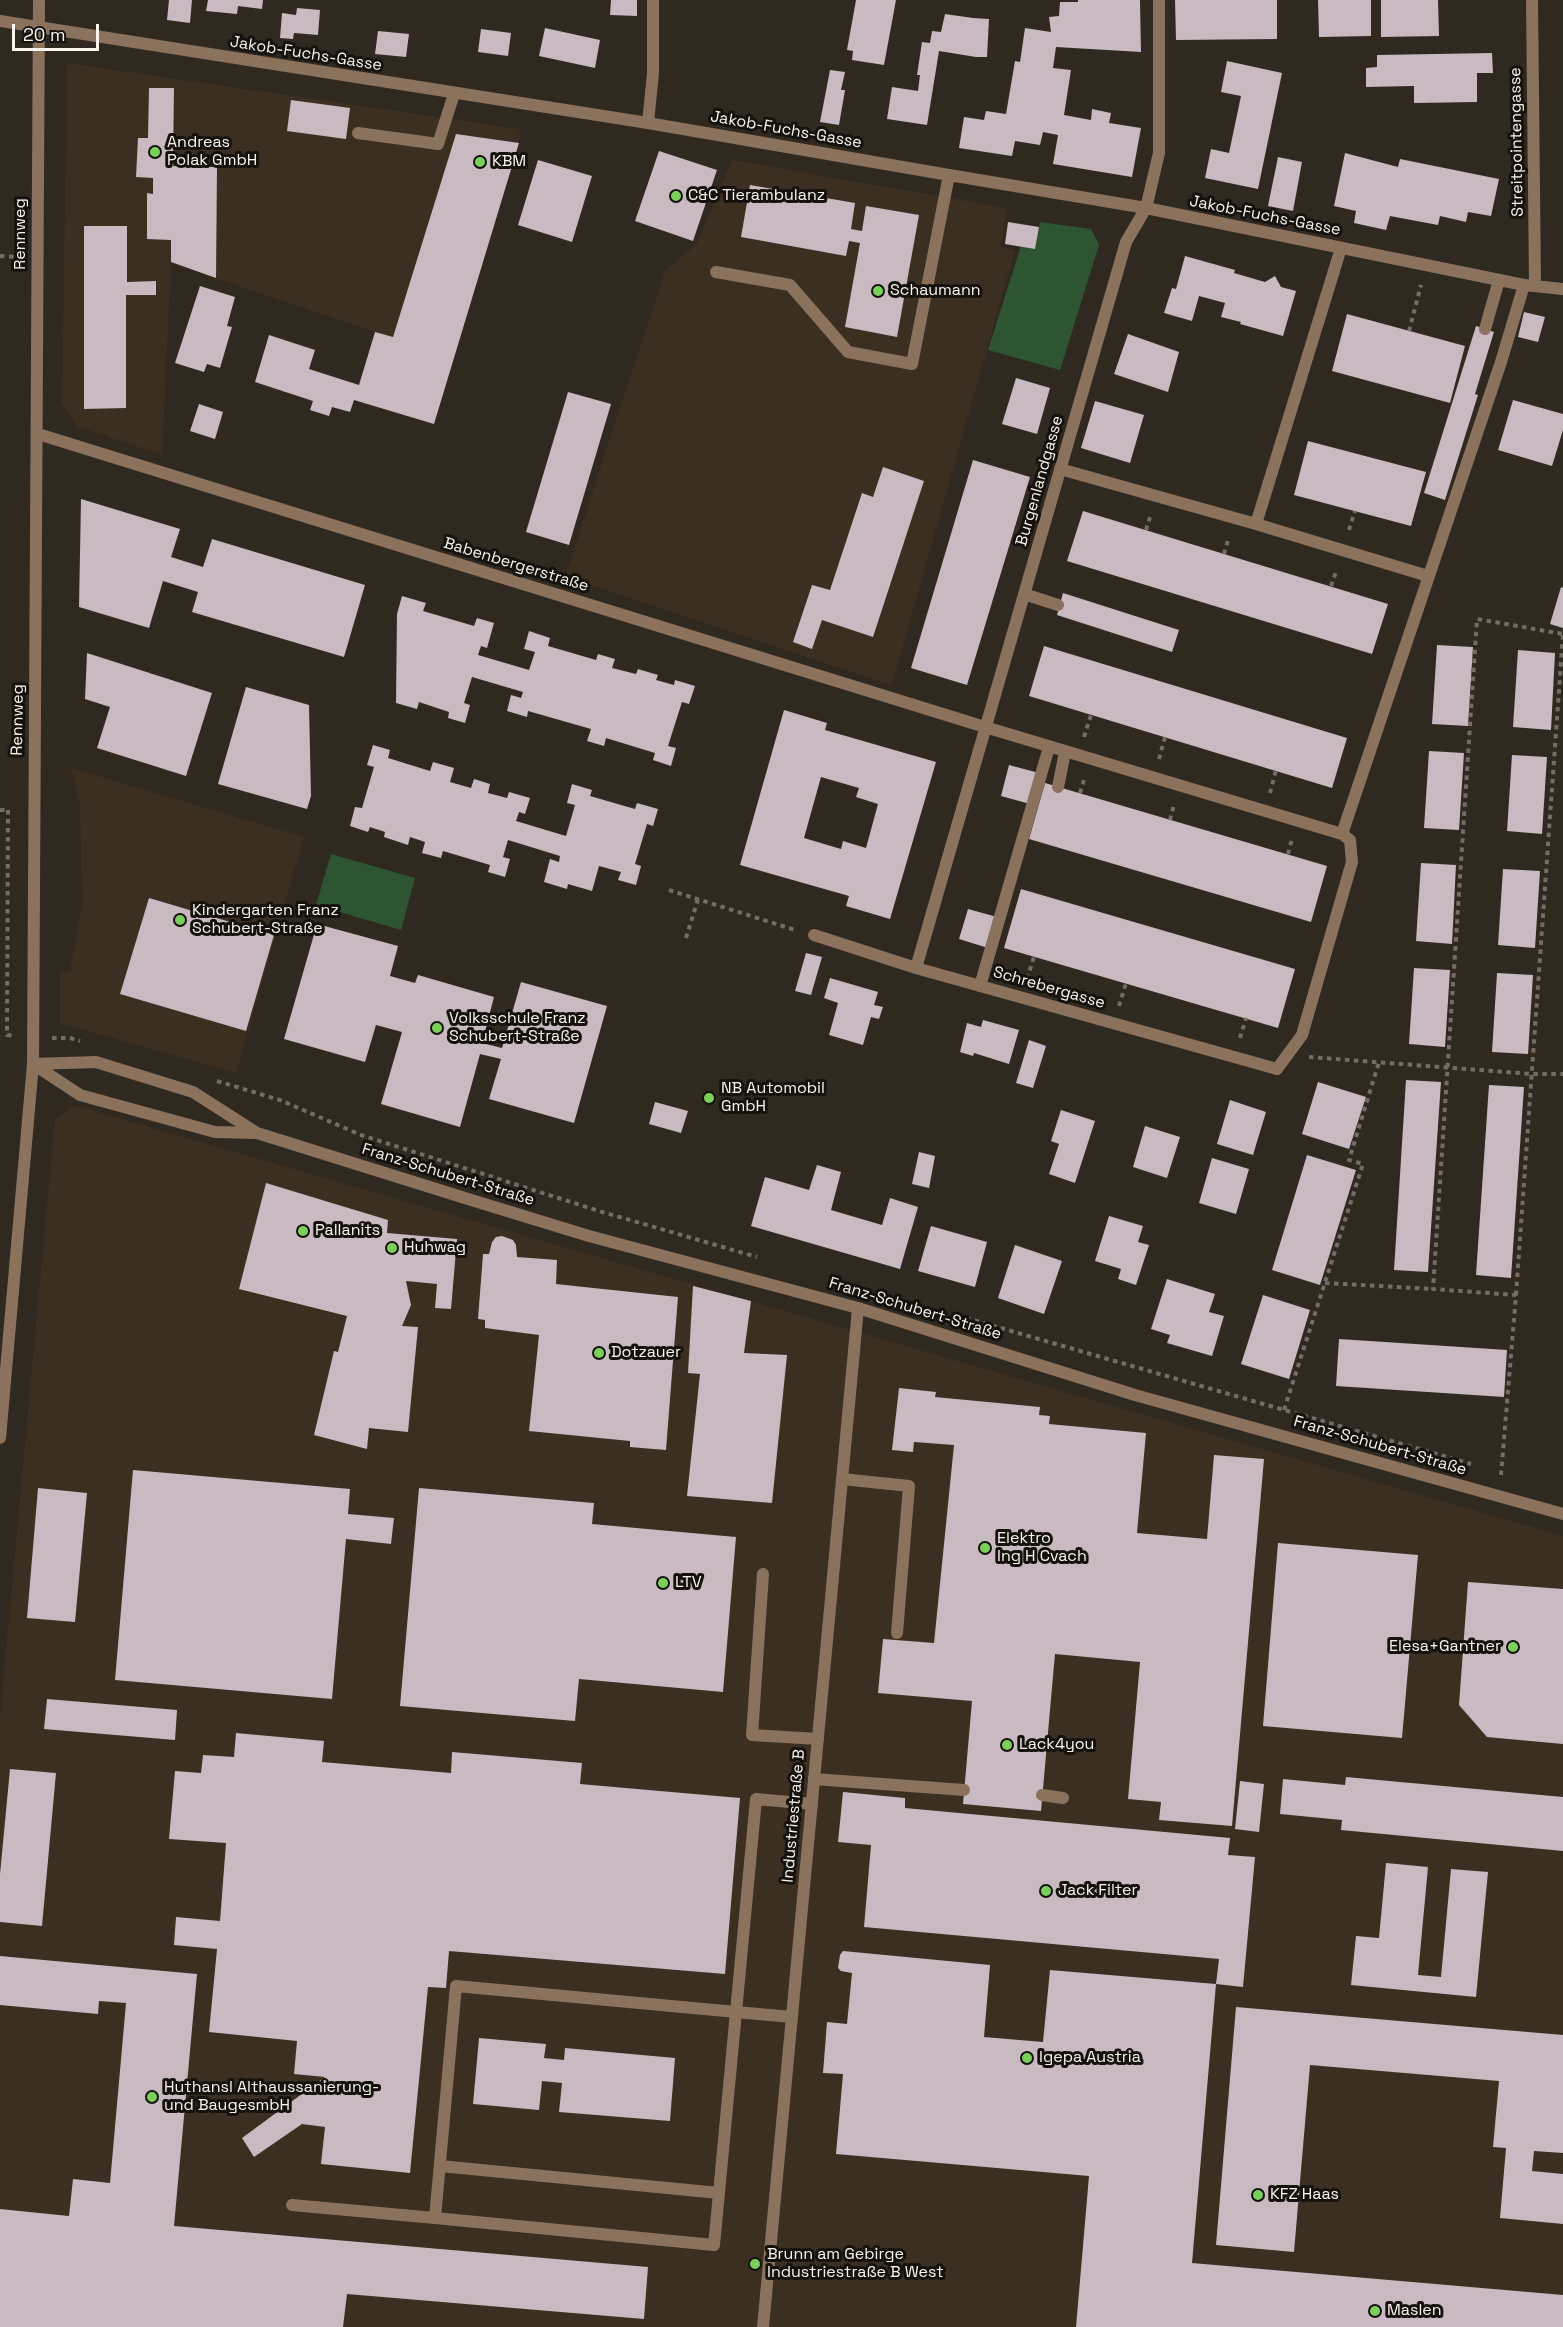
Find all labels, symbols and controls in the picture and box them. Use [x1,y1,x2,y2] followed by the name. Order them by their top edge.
[15,12,102,50] scale bar
[23,23,66,46] text: 20 m
[229,33,383,75] street label: Jakob-Fuchs-Gasse
[1506,67,1528,217] street label: Streitpointengasse
[709,107,863,153] street label: Jakob-Fuchs-Gasse
[167,133,257,171] place label: Andreas Polak GmbH
[148,145,162,159] marker: Andreas Polak GmbH
[492,152,526,172] place label: KBM
[473,155,487,169] marker: KBM
[688,186,825,206] place label: C&C Tierambulanz
[669,189,683,203] marker: C&C Tierambulanz
[1188,192,1342,240] street label: Jakob-Fuchs-Gasse
[11,198,31,270] street label: Rennweg
[890,281,981,301] place label: Schaumann
[871,284,885,298] marker: Schaumann
[1012,414,1068,548] street label: Burgenlandgasse
[441,534,591,596] street label: Babenbergerstraße
[8,684,28,756] street label: Rennweg
[192,901,339,939] place label: Kindergarten Franz Schubert-Straße
[173,913,187,927] marker: Kindergarten Franz Schubert-Straße
[991,963,1107,1013] street label: Schrebergasse
[449,1009,586,1047] place label: Volksschule Franz Schubert-Straße
[430,1021,444,1035] marker: Volksschule Franz Schubert-Straße
[721,1079,825,1117] place label: NB Automobil GmbH
[702,1091,716,1105] marker: NB Automobil GmbH
[359,1140,537,1210] street label: Franz-Schubert-Straße
[315,1221,380,1241] place label: Pallanits
[296,1224,310,1238] marker: Pallanits
[404,1238,466,1258] place label: Huhwag
[385,1241,399,1255] marker: Huhwag
[826,1274,1004,1344] street label: Franz-Schubert-Straße
[611,1343,681,1363] place label: Dotzauer
[592,1346,606,1360] marker: Dotzauer
[1291,1412,1469,1480] street label: Franz-Schubert-Straße
[997,1529,1087,1567] place label: Elektro Ing H Cvach
[978,1541,992,1555] marker: Elektro Ing H Cvach
[675,1573,702,1593] place label: LTV
[656,1576,670,1590] marker: LTV
[1389,1637,1501,1657] place label: Elesa+Gantner
[1506,1640,1520,1654] marker: Elesa+Gantner
[1019,1735,1094,1755] place label: Lack4you
[1000,1738,1014,1752] marker: Lack4you
[779,1749,809,1883] street label: Industriestraße B
[1058,1881,1137,1901] place label: Jack Filter
[1039,1884,1053,1898] marker: Jack Filter
[1039,2048,1141,2068] place label: Igepa Austria
[1020,2051,1034,2065] marker: Igepa Austria
[164,2078,379,2116] place label: Huthansl Althaussanierung- und BaugesmbH
[145,2090,159,2104] marker: Huthansl Althaussanierung- und BaugesmbH
[1270,2185,1339,2205] place label: KFZ Haas
[1251,2188,1265,2202] marker: KFZ Haas
[767,2245,944,2283] place label: Brunn am Gebirge Industriestraße B West
[748,2257,762,2271] marker: Brunn am Gebirge Industriestraße B West
[1387,2301,1442,2321] place label: Maslen
[1368,2304,1382,2318] marker: Maslen

